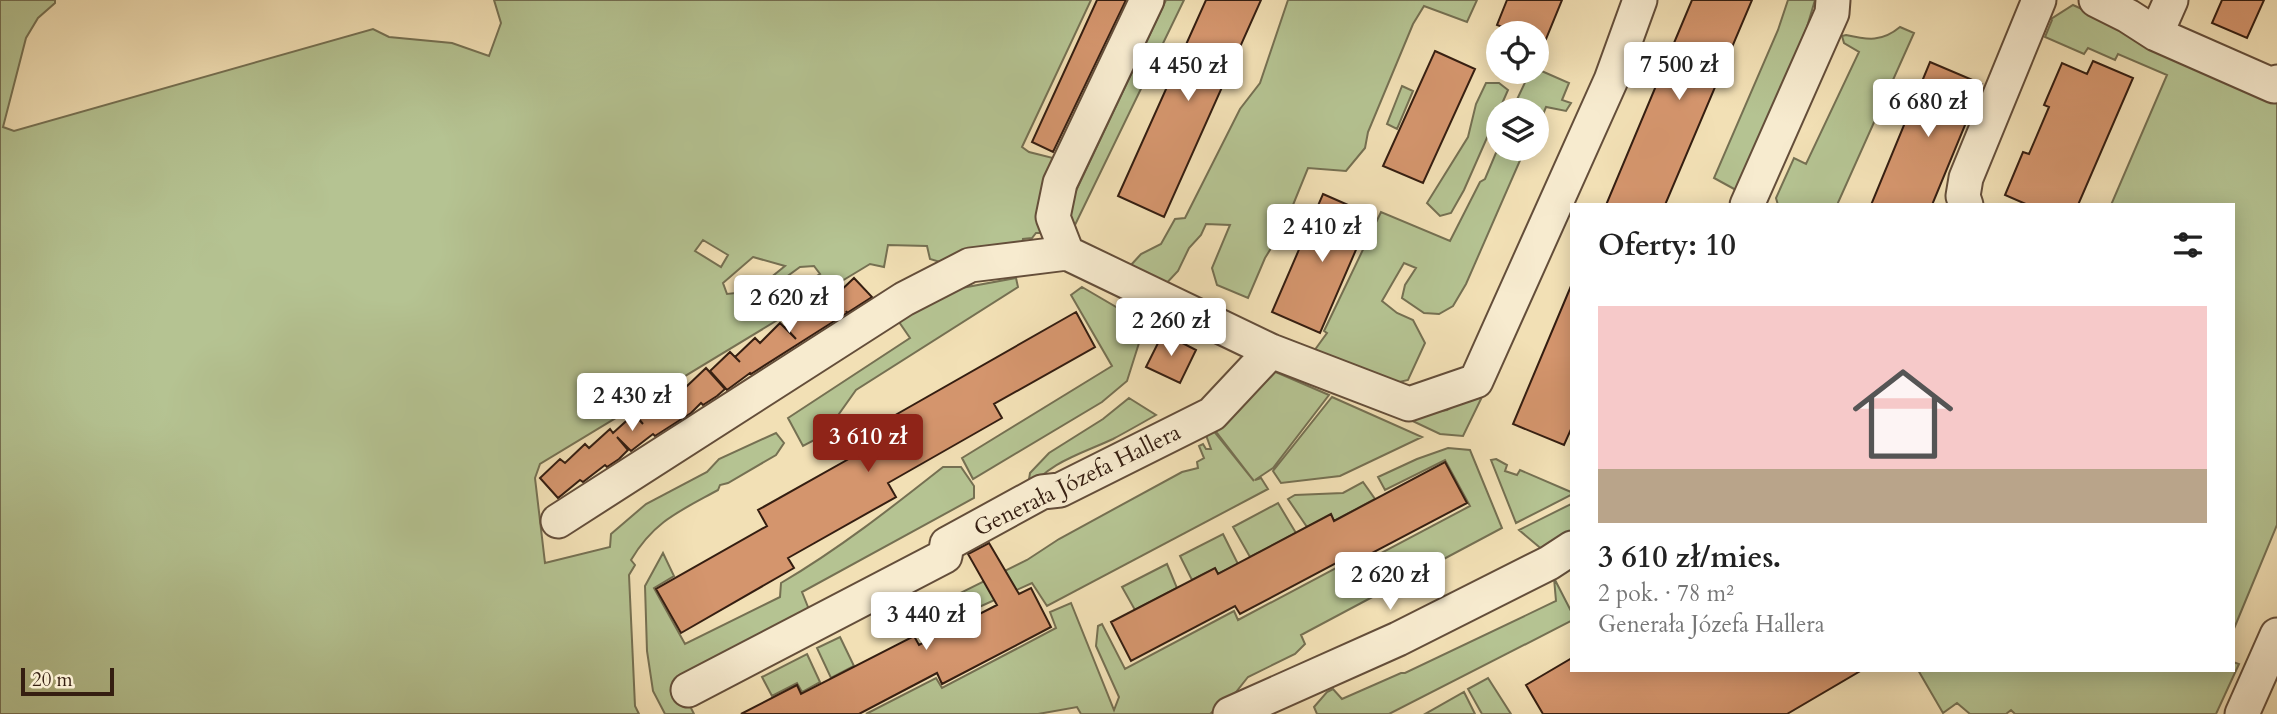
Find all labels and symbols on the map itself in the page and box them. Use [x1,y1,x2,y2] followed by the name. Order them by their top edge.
[1607,42,1751,102] pin: 7 500 zł
[1116,43,1260,103] pin: 4 450 zł
[1856,80,2000,139] pin: 6 680 zł
[1250,204,1394,264] pin: 2 410 zł
[717,276,861,335] pin: 2 620 zł
[1099,298,1243,358] pin: 2 260 zł
[560,374,704,433] pin: 2 430 zł
[796,414,940,474] pin: 3 610 zł
[968,416,1186,544] street label: Generała Józefa Hallera
[1318,552,1462,612] pin: 2 620 zł
[854,592,998,652] pin: 3 440 zł
[21,665,114,697] scale bar

